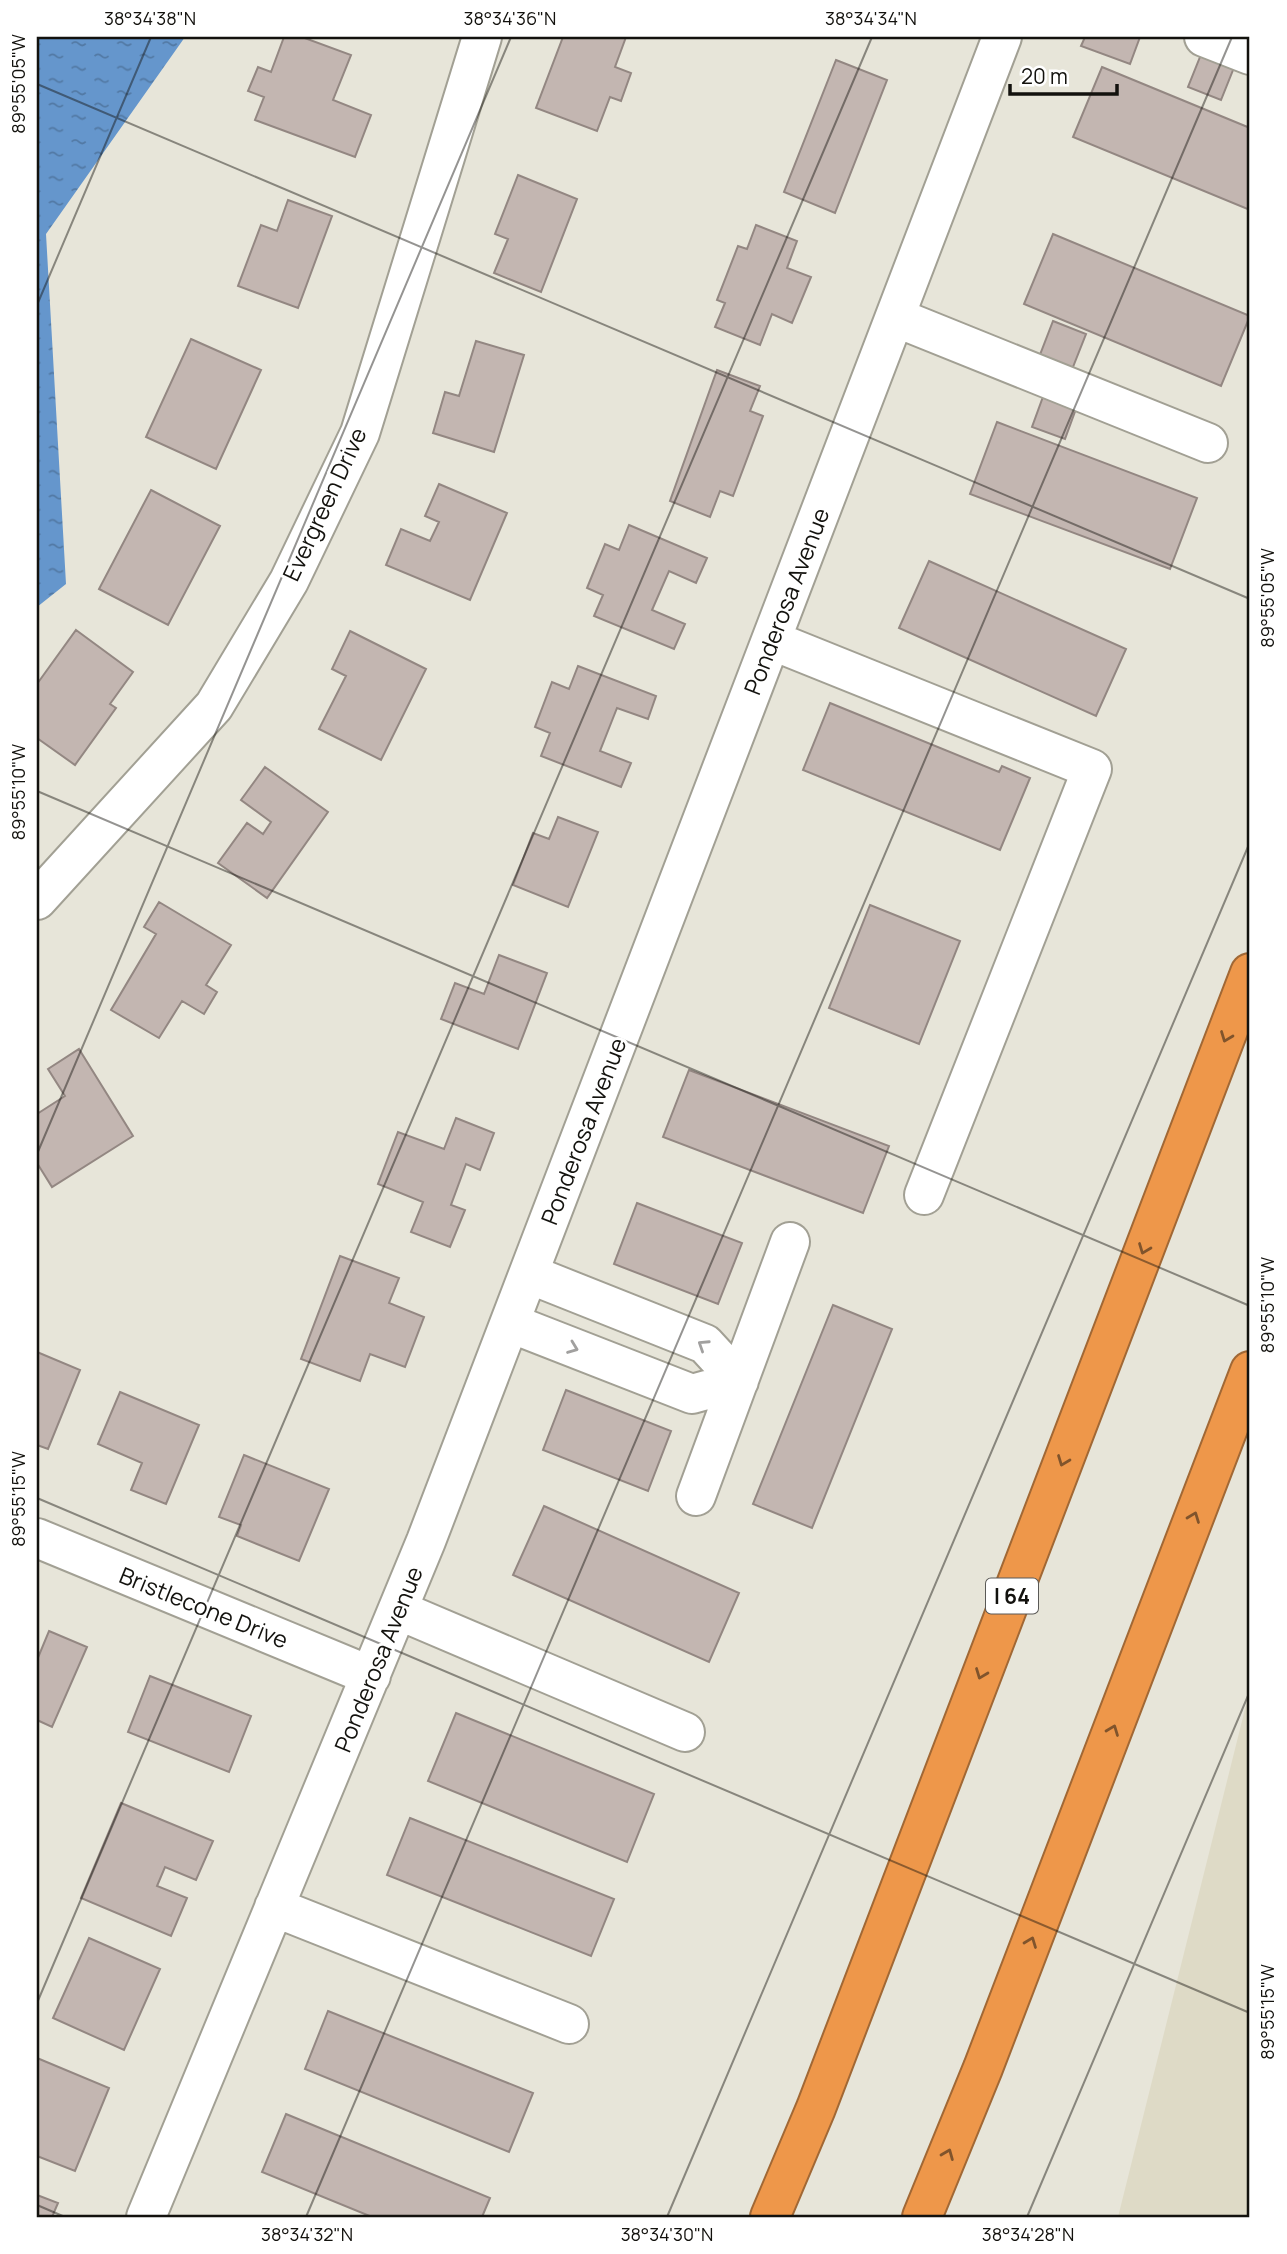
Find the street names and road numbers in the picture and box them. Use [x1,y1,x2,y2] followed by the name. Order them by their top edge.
[274,422,374,586] street label: Evergreen Drive
[736,503,836,699] street label: Ponderosa Avenue
[533,1033,633,1229] street label: Ponderosa Avenue
[115,1559,293,1655] street label: Bristlecone Drive
[326,1561,430,1757] street label: Ponderosa Avenue
[986,1578,1038,1614] road number: I 64

